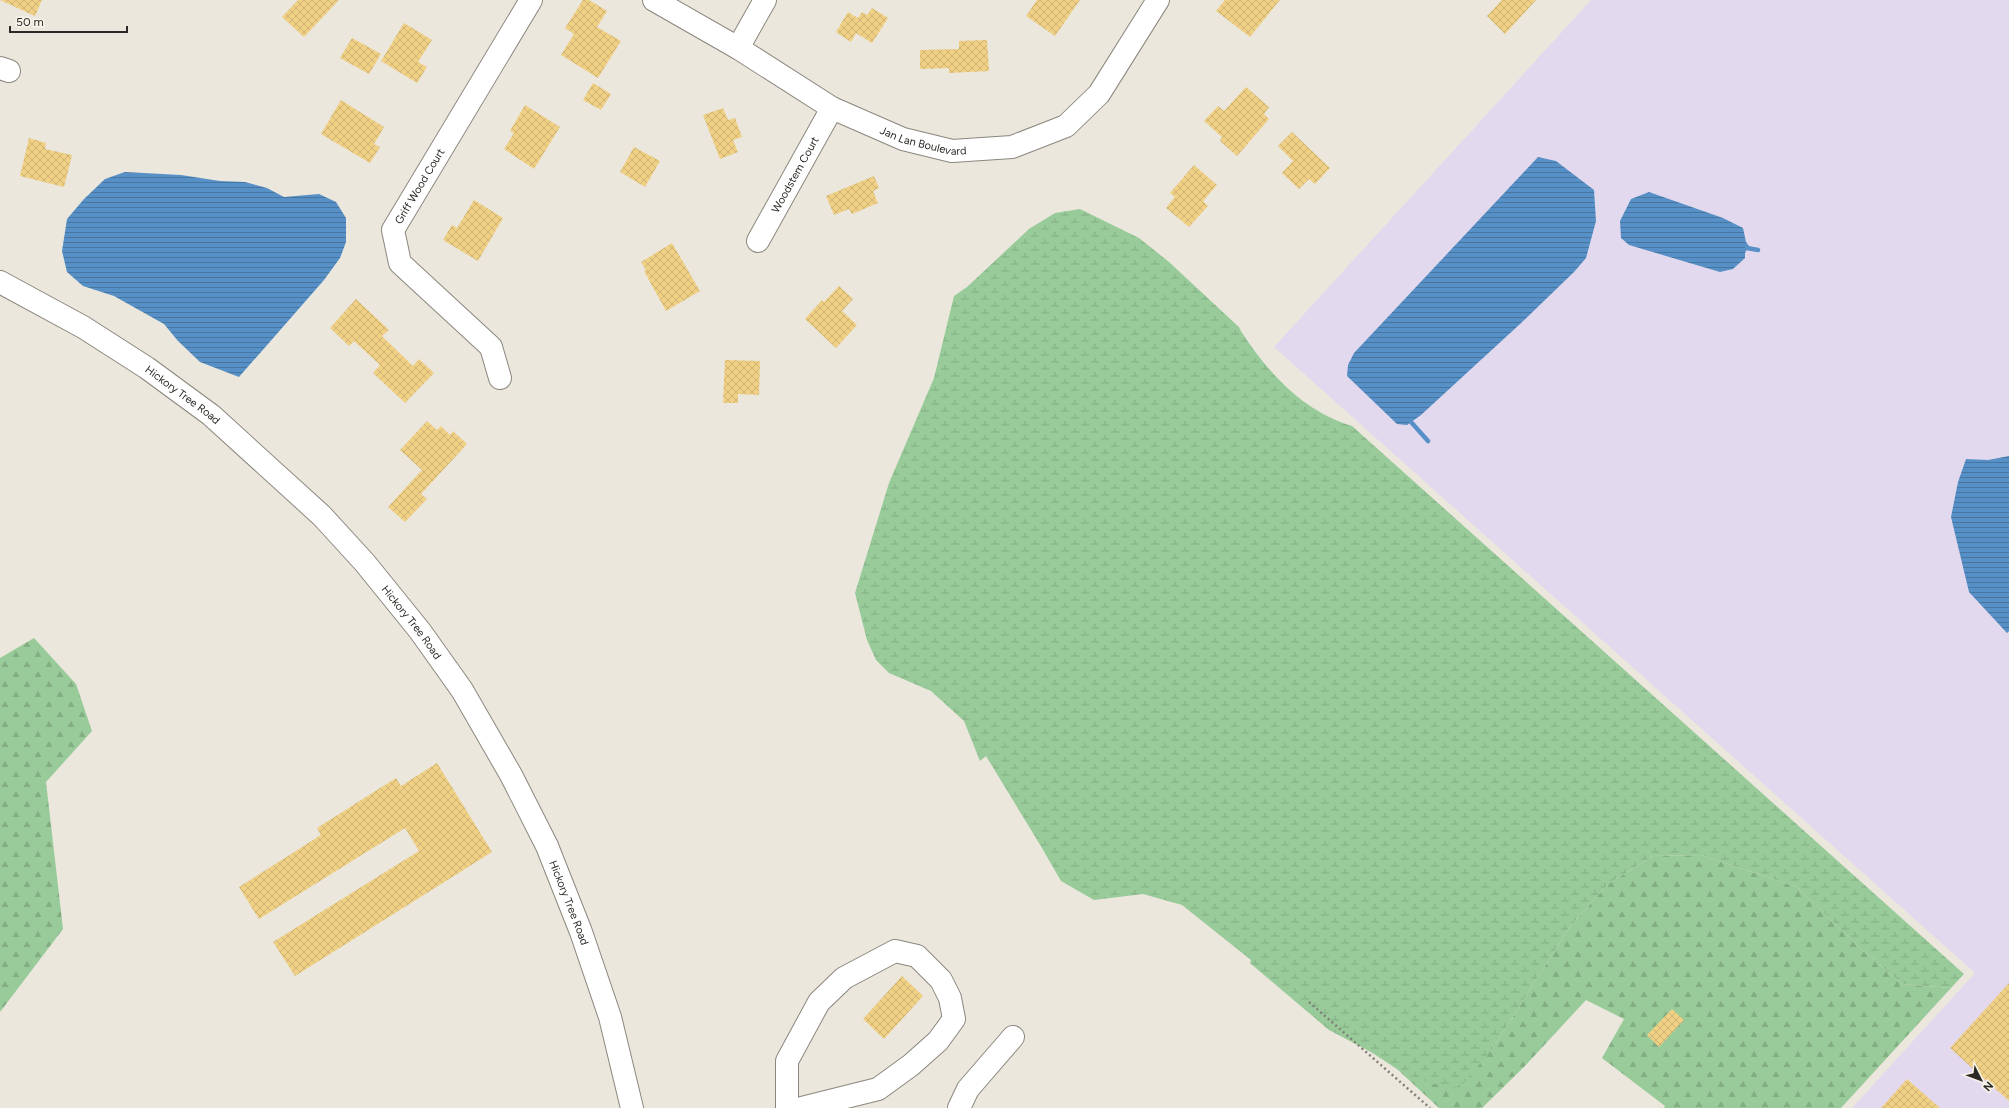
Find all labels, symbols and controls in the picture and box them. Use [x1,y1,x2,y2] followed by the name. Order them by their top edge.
[10,8,127,34] scale bar
[16,15,44,29] text: 50 m
[878,123,967,158] street label: Jan Lan Boulevard
[769,134,821,215] street label: Woodstem Court
[392,146,447,226] street label: Griff Wood Court
[143,363,223,427] street label: Hickory Tree Road
[379,583,444,662] street label: Hickory Tree Road
[547,858,591,947] street label: Hickory Tree Road
[1961,1060,2001,1100] north arrow
[1980,1079,1996,1094] text: N

